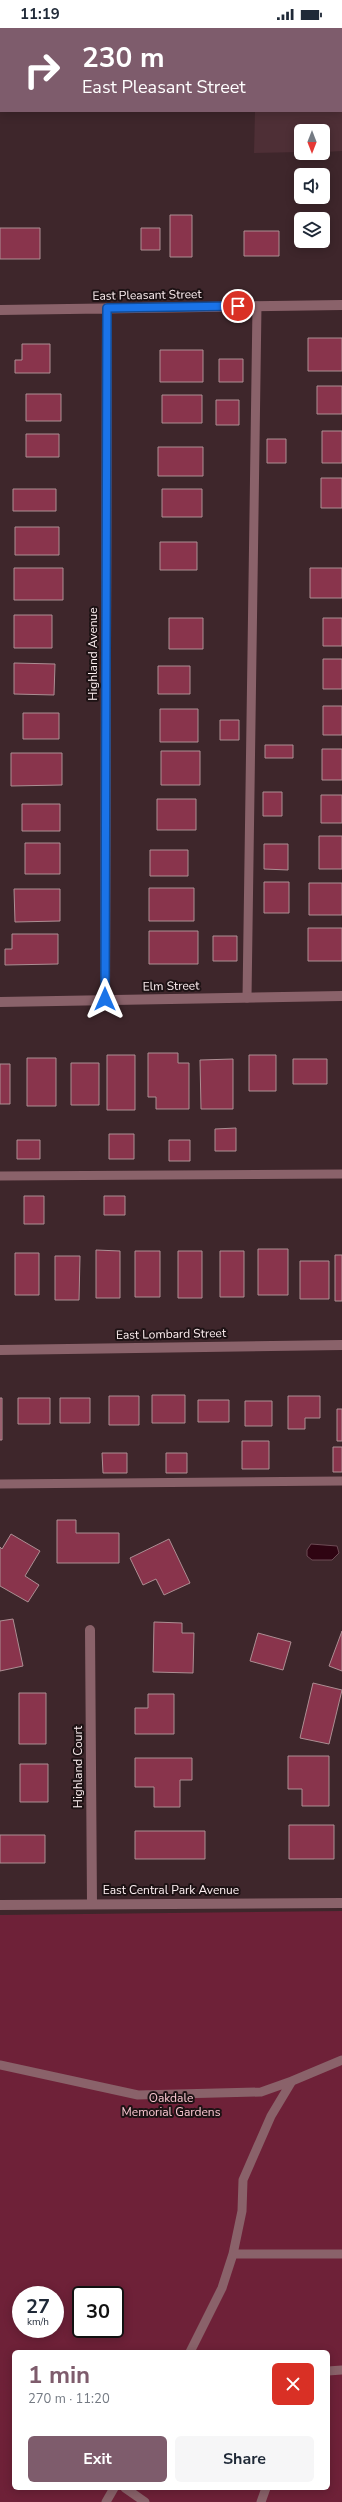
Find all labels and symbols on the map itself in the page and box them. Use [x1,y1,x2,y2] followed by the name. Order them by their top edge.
[294,124,330,160] north arrow
[92,286,202,304] street label: East Pleasant Street
[221,289,255,323] pin
[85,607,101,701] street label: Highland Avenue
[143,977,200,994] street label: Elm Street
[84,978,126,1020] position arrow
[116,1325,227,1343] street label: East Lombard Street
[70,1725,86,1808] street label: Highland Court
[103,1882,239,1898] street label: East Central Park Avenue
[122,2090,221,2120] park label: Oakdale Memorial Gardens
[72,2286,124,2338] speed limit sign: 30

